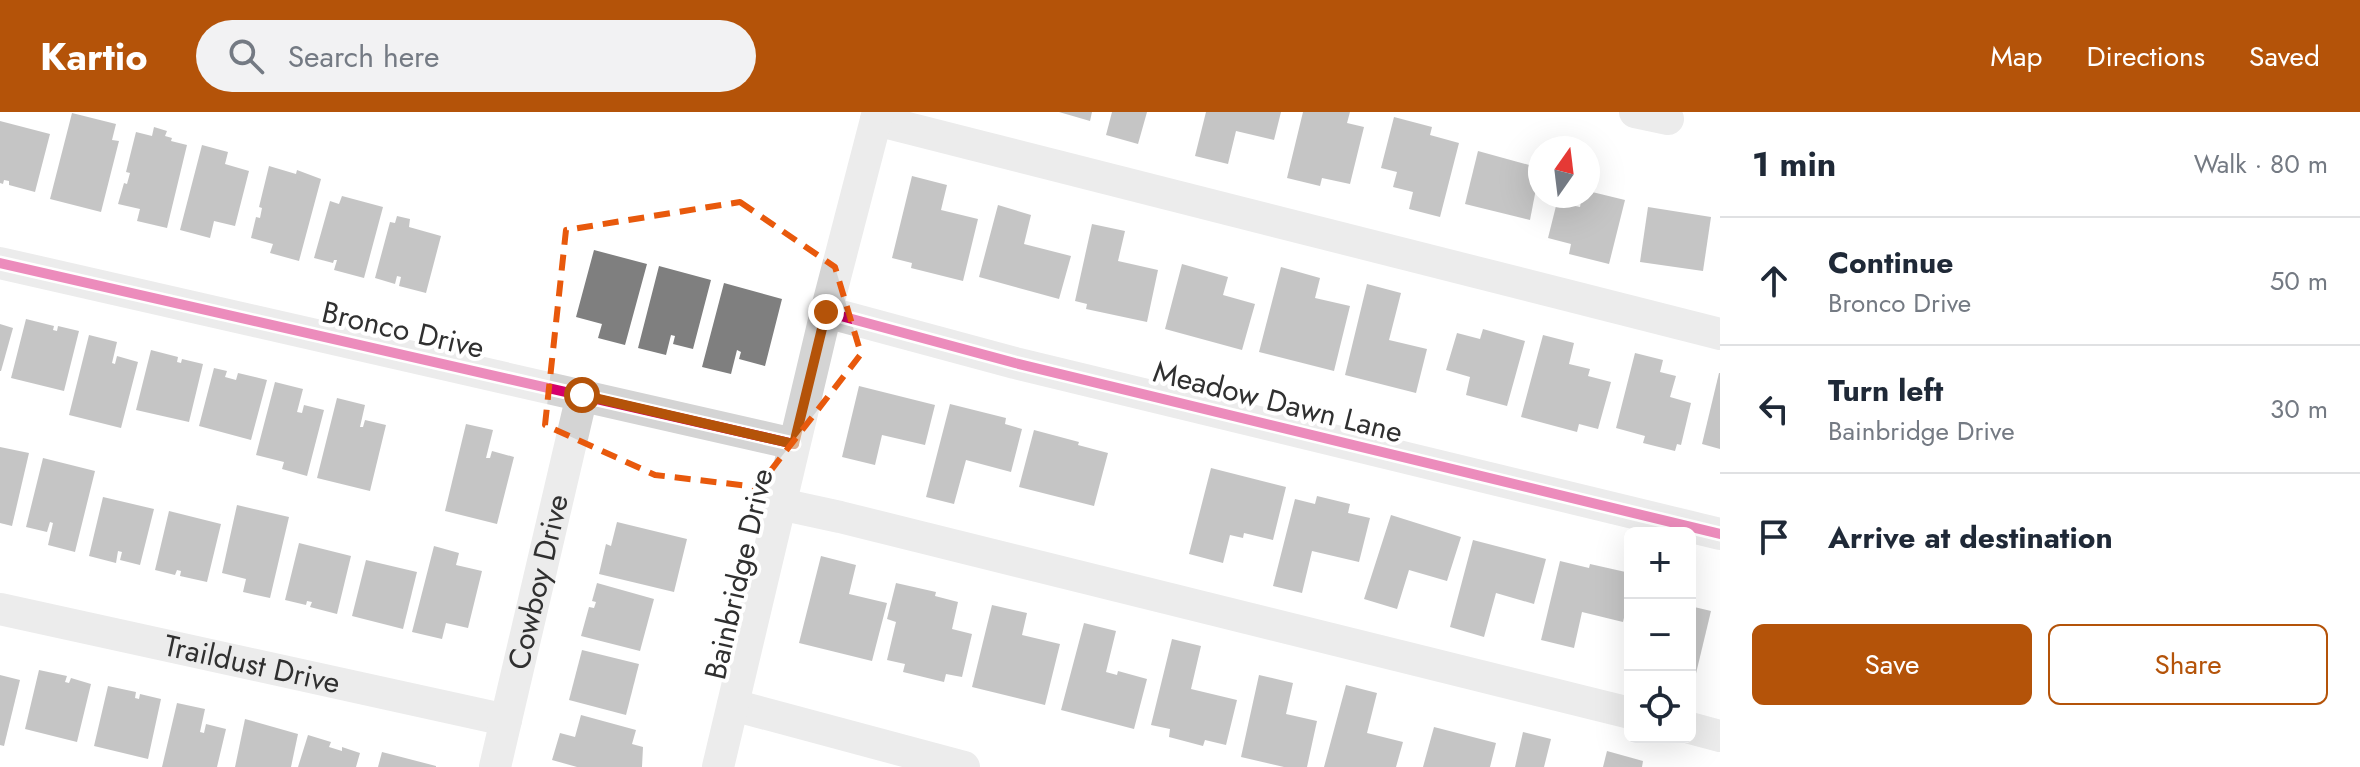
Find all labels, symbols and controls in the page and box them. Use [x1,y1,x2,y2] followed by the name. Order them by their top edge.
[196,20,756,92] search box
[40,29,148,84] text: Kartio
[224,34,268,78] icon: search
[288,35,439,78] text: Search here
[1990,36,2042,77] text: Map
[2086,36,2205,77] text: Directions
[2249,36,2320,77] text: Saved
[1528,136,1600,208] north arrow
[1752,140,1836,189] text: 1 min
[2194,145,2328,183] text: Walk · 80 m
[1828,241,1954,284] text: Continue
[1752,259,1796,303] icon: ahead
[2270,262,2328,300] text: 50 m
[1828,284,1971,322] text: Bronco Drive
[318,290,488,369] street label: Bronco Drive
[808,294,844,330] route end
[1149,350,1407,453] street label: Meadow Dawn Lane
[1828,369,1943,412] text: Turn left
[564,377,600,413] route start
[1752,387,1796,431] icon: left
[2270,390,2328,428] text: 30 m
[1828,412,2015,450] text: Bainbridge Drive
[693,464,784,684] street label: Bainbridge Drive
[496,490,579,674] street label: Cowboy Drive
[1752,515,1796,559] icon: arrive
[1828,516,2113,559] text: Arrive at destination
[1624,527,1696,743] map controls
[1624,527,1696,599] button: +
[1624,599,1696,671] button: −
[160,624,344,704] street label: Traildust Drive
[1752,624,2032,705] button: Save
[2048,624,2328,705] button: Share
[1624,671,1696,743] button: locate

